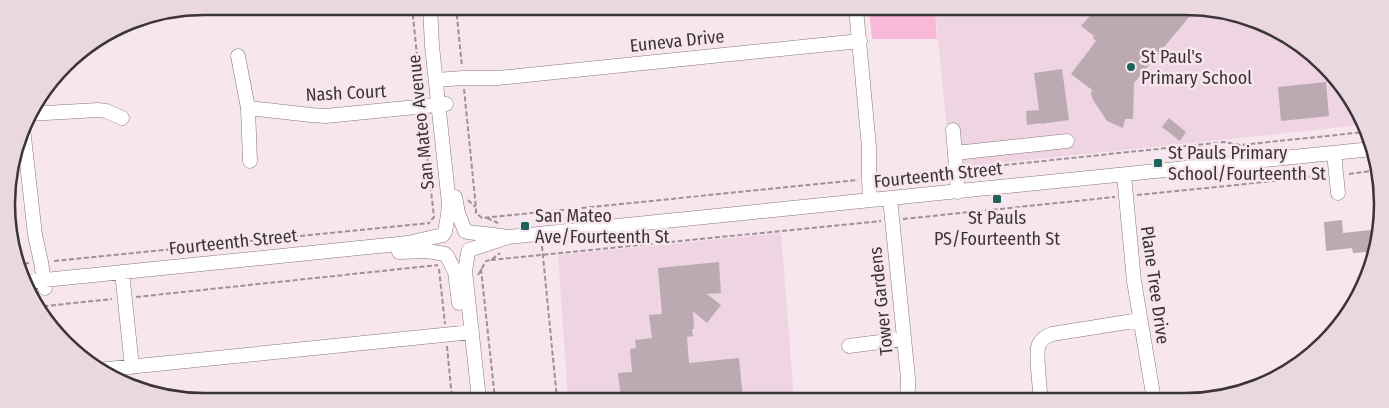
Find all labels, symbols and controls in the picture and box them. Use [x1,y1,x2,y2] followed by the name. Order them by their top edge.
[629,25,725,57] street label: Euneva Drive
[1141,46,1252,89] place label: St Paul's Primary School
[403,53,439,190] street label: San Mateo Avenue
[1125,61,1137,73] marker: St Paul's Primary School
[305,80,387,106] street label: Nash Court
[1168,142,1326,185] place label: St Pauls Primary School/Fourteenth St
[873,157,1003,193] street label: Fourteenth Street
[1152,157,1164,169] marker: St Pauls Primary School/Fourteenth St
[991,193,1003,205] marker: St Pauls PS/Fourteenth St
[535,205,670,248] place label: San Mateo Ave/Fourteenth St
[934,207,1060,250] place label: St Pauls PS/Fourteenth St
[519,220,531,232] marker: San Mateo Ave/Fourteenth St
[168,224,298,260] street label: Fourteenth Street
[1136,225,1174,346] street label: Plane Tree Drive
[864,246,898,356] street label: Tower Gardens

